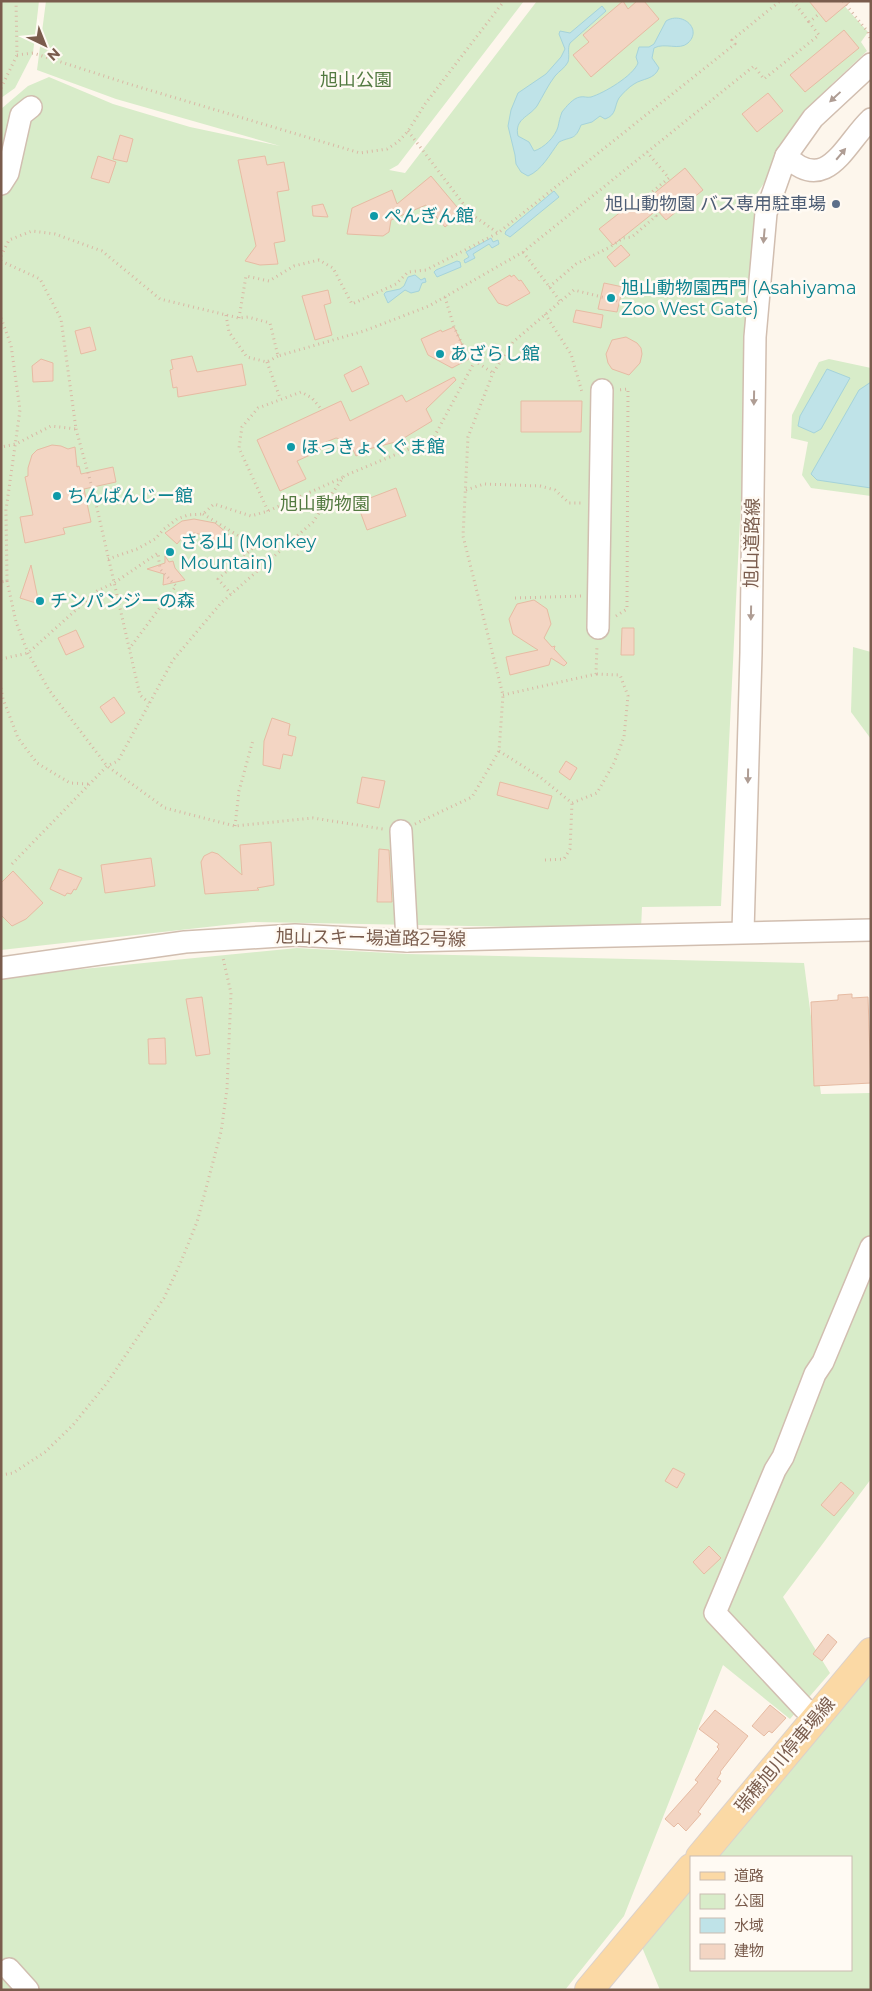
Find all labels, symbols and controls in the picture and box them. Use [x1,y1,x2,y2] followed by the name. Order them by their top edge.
[20,20,70,70] north arrow
[44,44,64,65] text: N
[320,69,392,91] park label: 旭山公園
[829,91,841,103] one-way arrow
[836,147,847,160] one-way arrow
[605,193,826,215] place label: 旭山動物園 バス専用駐車場
[830,198,842,210] marker: 旭山動物園 バス専用駐車場
[384,205,474,227] place label: ぺんぎん館
[368,210,380,222] marker: ぺんぎん館
[759,229,767,245] one-way arrow
[621,277,857,320] place label: 旭山動物園西門 (Asahiyama Zoo West Gate)
[605,292,617,304] marker: 旭山動物園西門 (Asahiyama Zoo West Gate)
[450,343,540,365] place label: あざらし館
[434,348,446,360] marker: あざらし館
[750,391,758,407] one-way arrow
[301,436,445,458] place label: ほっきょくぐま館
[285,441,297,453] marker: ほっきょくぐま館
[67,485,193,507] place label: ちんぱんじー館
[51,490,63,502] marker: ちんぱんじー館
[280,493,370,515] park label: 旭山動物園
[740,498,764,588] street label: 旭山道路線
[180,531,316,574] place label: さる山 (Monkey Mountain)
[164,546,176,558] marker: さる山 (Monkey Mountain)
[50,590,195,612] place label: チンパンジーの森
[34,595,46,607] marker: チンパンジーの森
[747,606,755,622] one-way arrow
[744,768,752,784] one-way arrow
[276,925,466,951] street label: 旭山スキー場道路2号線
[730,1693,840,1817] street label: 瑞穂旭川停車場線
[690,1856,852,1971] legend
[734,1866,764,1885] text: 道路
[734,1891,764,1910] text: 公園
[734,1916,764,1935] text: 水域
[734,1941,764,1960] text: 建物

